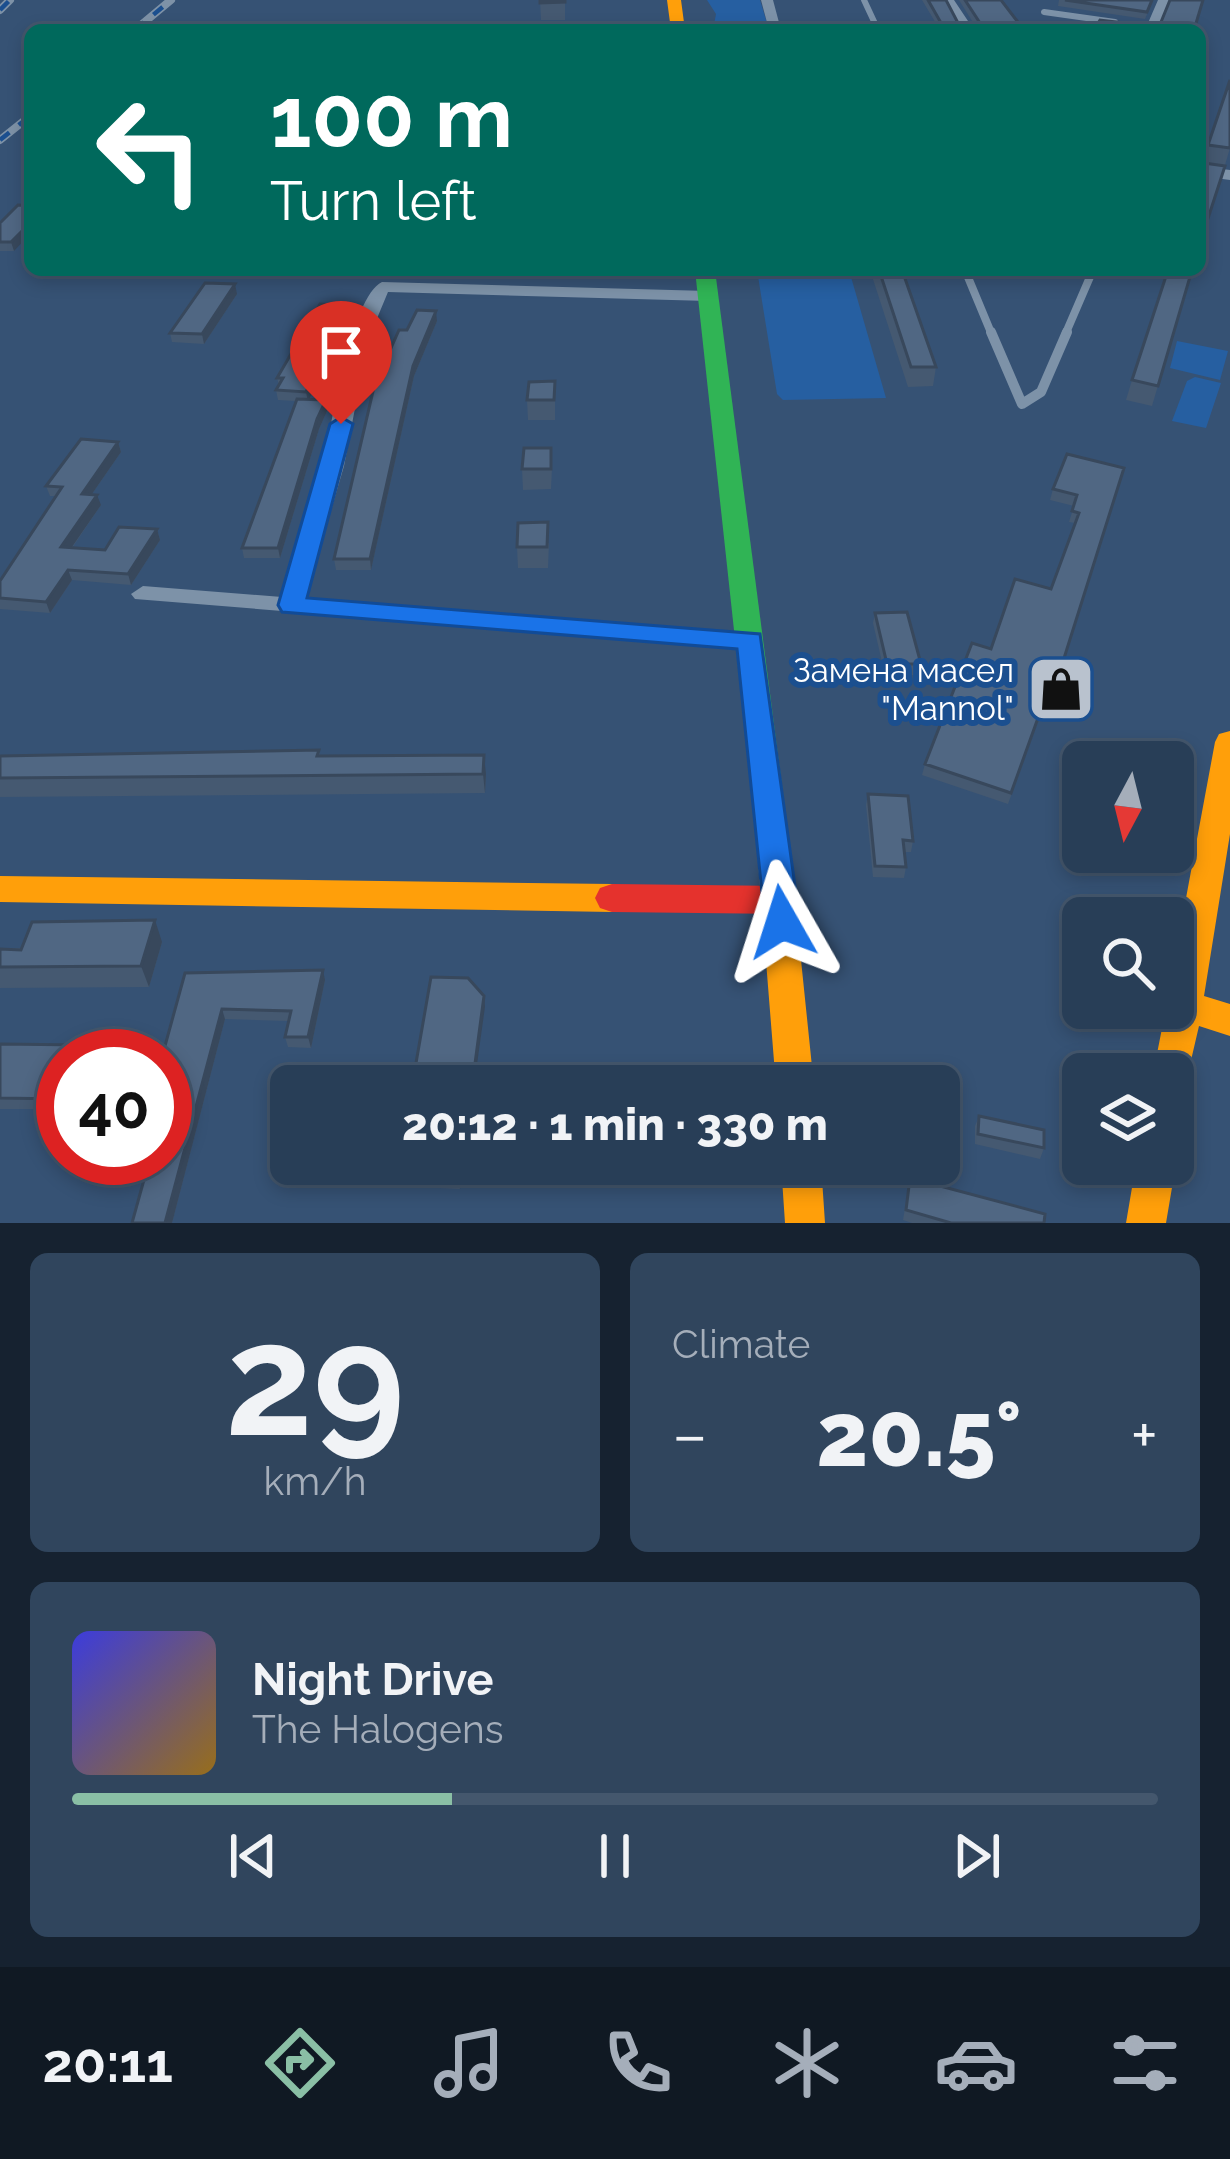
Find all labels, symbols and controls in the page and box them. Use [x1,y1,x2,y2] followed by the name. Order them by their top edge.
[270,68,513,167] text: 100 m
[72,72,228,228] icon: left
[270,169,477,233] text: Turn left
[290,301,392,424] pin
[308,319,374,385] icon: arrive
[793,651,1014,728] place label: Замена масел "Mannol"
[1026,654,1096,724] shop icon: Замена масел "Mannol"
[1062,741,1194,873] north arrow
[1062,741,1194,1185] map controls
[719,859,845,985] position arrow
[1062,897,1194,1029] button: search
[36,1029,192,1185] speed limit sign: 40
[1062,1053,1194,1185] button: layers
[402,1098,828,1151] text: 20:12 · 1 min · 330 m
[225,1288,405,1472] text: 29
[672,1321,810,1367] text: Climate
[816,1381,1022,1487] text: 20.5°
[672,1396,708,1473] text: −
[1131,1396,1158,1473] text: +
[264,1458,366,1504] text: km/h
[252,1653,493,1706] text: Night Drive
[252,1706,504,1752] text: The Halogens
[220,1823,286,1889] icon: previous
[582,1823,648,1889] icon: pause
[944,1823,1010,1889] icon: next
[258,2021,342,2105] icon: directions
[427,2021,511,2105] icon: music
[596,2021,680,2105] icon: phone
[765,2021,849,2105] icon: climate
[934,2021,1018,2105] icon: car
[1103,2021,1187,2105] icon: filters
[43,2031,173,2095] text: 20:11

